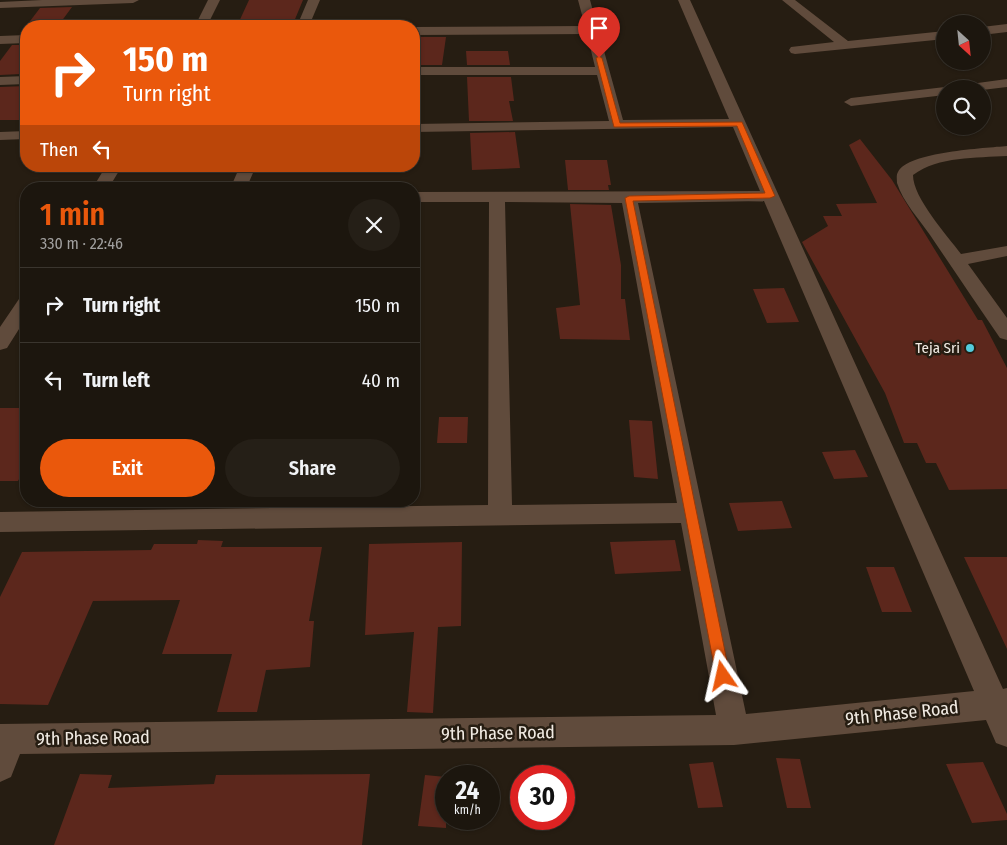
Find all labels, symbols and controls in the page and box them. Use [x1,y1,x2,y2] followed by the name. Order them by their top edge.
[578,7,620,58] pin
[585,14,613,42] icon: arrive
[936,15,991,70] north arrow
[936,15,991,135] map controls
[123,38,208,80] text: 150 m
[40,40,105,105] icon: right
[123,80,211,107] text: Turn right
[936,80,991,135] button: search
[88,135,116,163] icon: left
[40,138,78,161] text: Then
[40,197,105,233] text: 1 min
[348,199,400,251] button: close
[40,234,123,253] text: 330 m · 22:46
[40,291,68,319] icon: right
[83,294,160,317] text: Turn right
[355,294,400,317] text: 150 m
[915,339,960,357] place label: Teja Sri
[964,342,976,354] marker: Teja Sri
[40,366,68,394] icon: left
[83,369,150,392] text: Turn left
[362,369,400,392] text: 40 m
[40,439,215,497] button: Exit
[225,439,400,497] button: Share
[696,649,748,701] position arrow
[844,696,960,730] street label: 9th Phase Road
[441,721,555,745] street label: 9th Phase Road
[36,726,150,750] street label: 9th Phase Road
[510,765,575,830] speed limit sign: 30
[456,776,479,806] text: 24
[454,803,481,817] text: km/h

